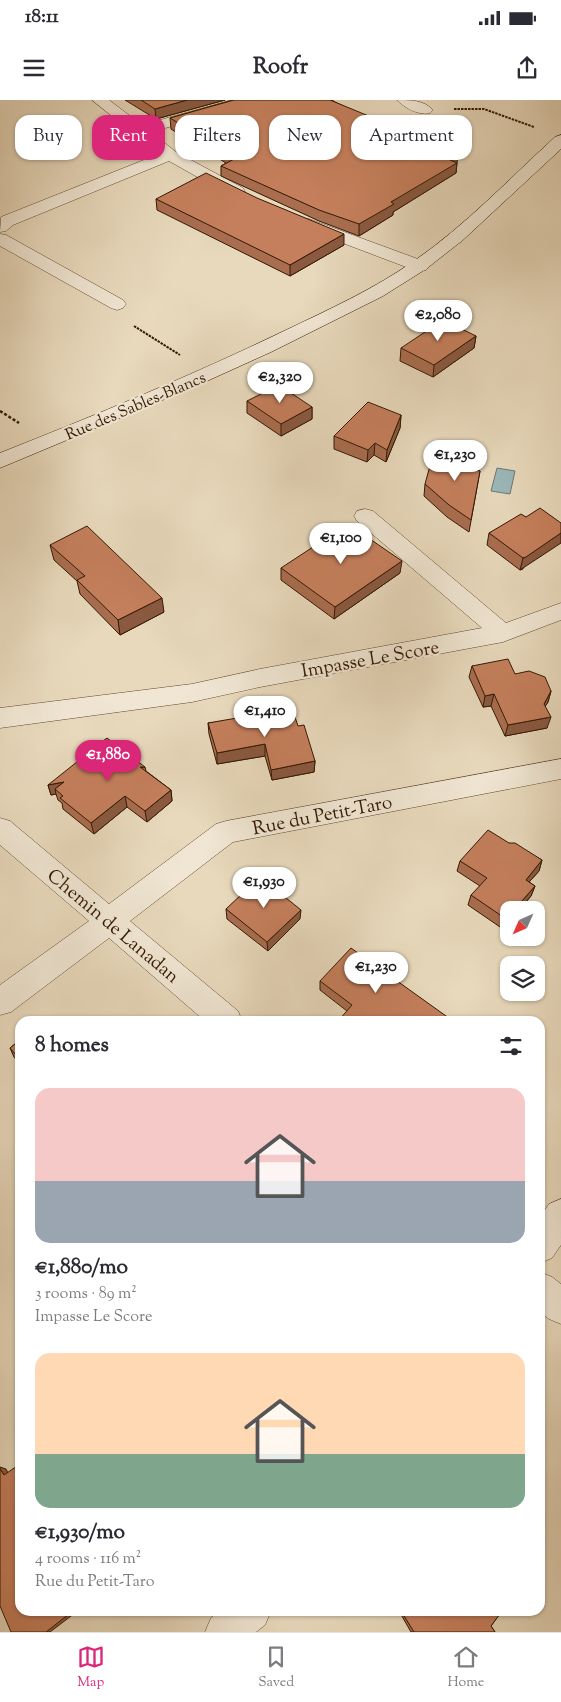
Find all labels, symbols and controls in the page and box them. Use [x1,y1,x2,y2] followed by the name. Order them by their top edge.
[25,4,59,31] text: 18:11
[253,52,308,84] text: Roofr
[20,54,48,82] icon: menu
[513,54,541,82] icon: share
[15,115,82,160] chip: Buy
[92,115,165,160] chip: Rent
[175,115,259,160] chip: Filters
[269,115,341,160] chip: New
[351,115,472,160] chip: Apartment
[397,300,479,342] pin: €2,080
[415,304,461,327] text: €2,080
[239,362,321,404] pin: €2,320
[258,366,302,389] text: €2,320
[62,367,210,447] street label: Rue des Sables-Blancs
[414,440,496,482] pin: €1,230
[434,444,476,467] text: €1,230
[300,522,382,565] pin: €1,100
[320,527,362,550] text: €1,100
[299,635,442,686] street label: Impasse Le Score
[224,696,306,738] pin: €1,410
[244,700,286,723] text: €1,410
[67,740,149,782] pin: €1,880
[86,744,130,767] text: €1,880
[250,790,395,843] street label: Rue du Petit-Taro
[40,863,185,990] street label: Chemin de Lanadan
[223,866,305,909] pin: €1,930
[243,871,285,894] text: €1,930
[500,901,545,946] north arrow
[500,901,545,1001] map controls
[335,952,417,994] pin: €1,230
[355,956,397,979] text: €1,230
[500,956,545,1001] button: layers
[35,1031,109,1061] text: 8 homes
[497,1032,525,1060] icon: filters
[235,1121,325,1211] icon: home
[35,1253,128,1283] text: €1,880/mo
[35,1283,137,1306] text: 3 rooms · 89 m²
[35,1306,153,1329] text: Impasse Le Score
[235,1386,325,1476] icon: home
[35,1518,125,1548] text: €1,930/mo
[35,1548,141,1571] text: 4 rooms · 116 m²
[35,1571,155,1594] text: Rue du Petit-Taro
[77,1643,105,1693] tab: Map
[258,1643,294,1693] tab: Saved
[448,1643,484,1693] tab: Home

